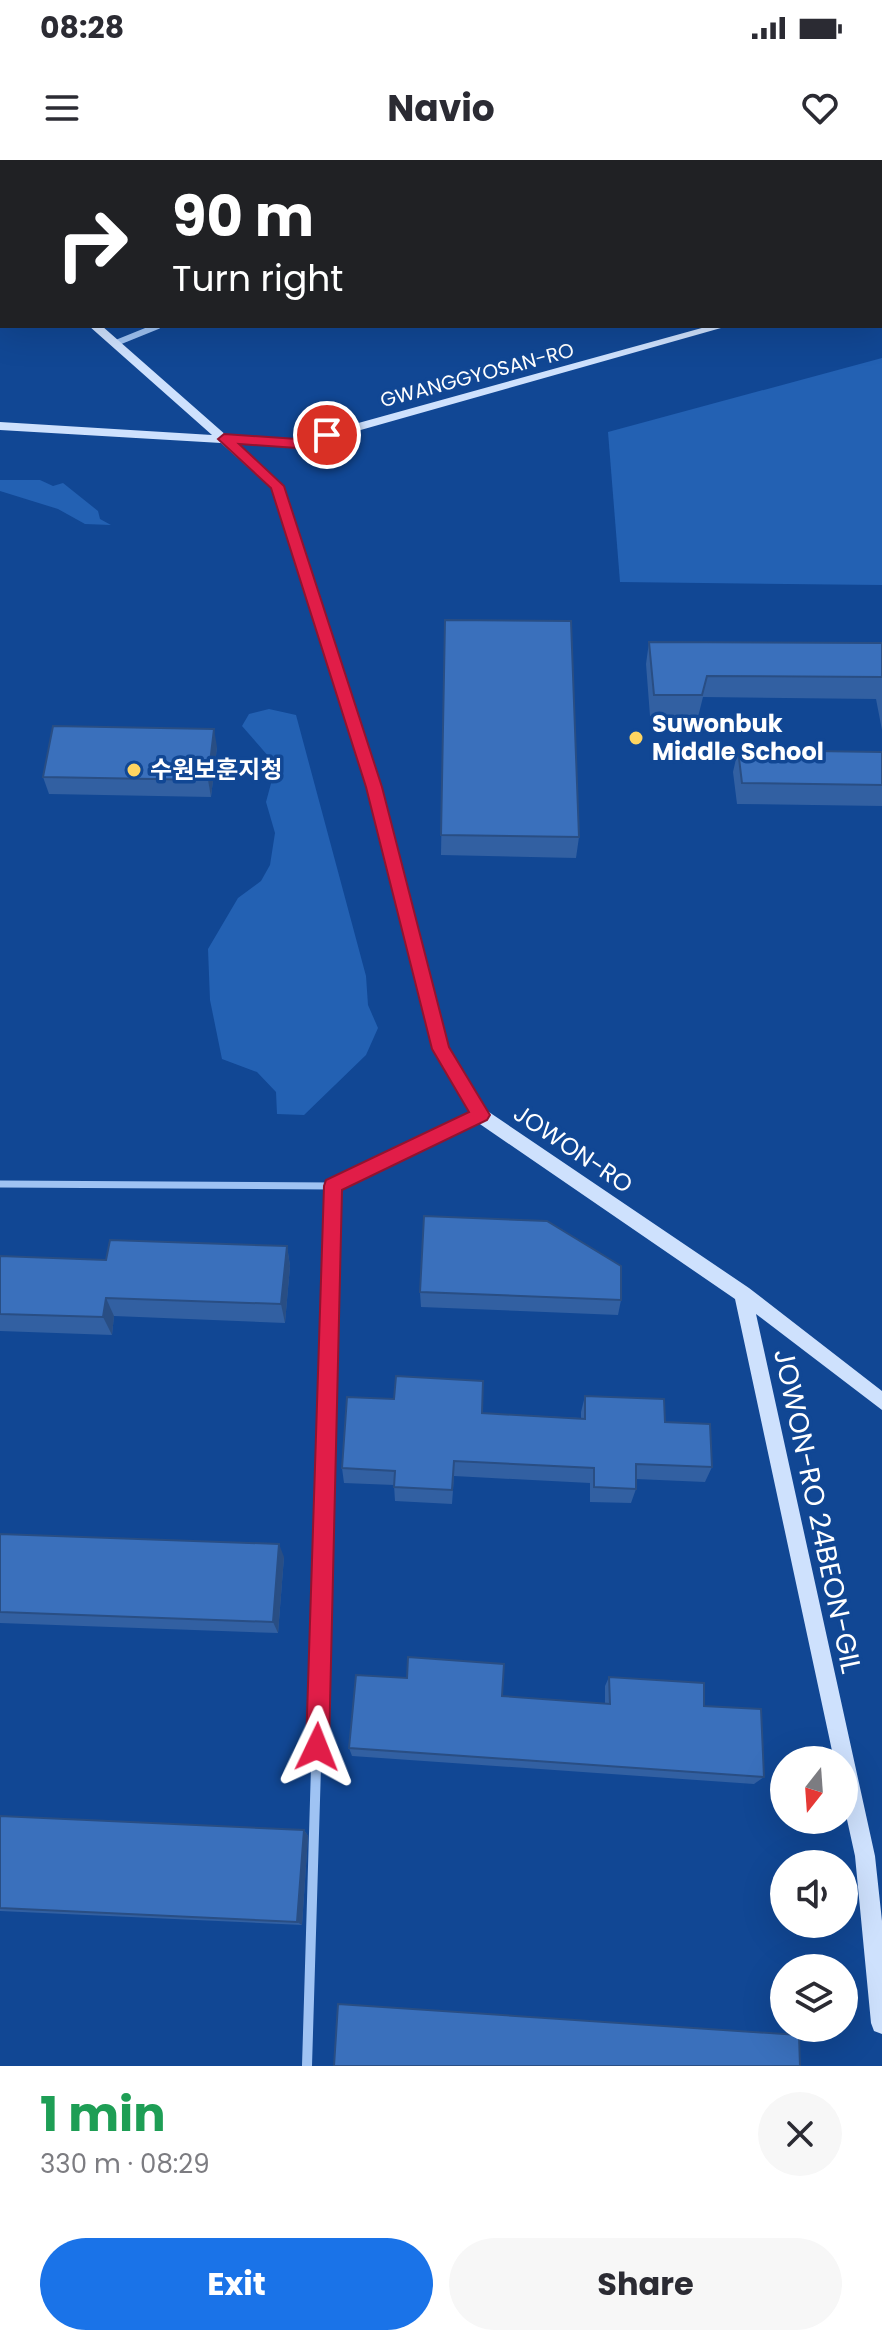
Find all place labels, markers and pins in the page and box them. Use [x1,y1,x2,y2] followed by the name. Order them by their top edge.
[293,401,361,469] pin
[652,707,824,768] place label: Suwonbuk Middle School
[627,729,645,747] marker: Suwonbuk Middle School
[150,753,282,786] place label: 수원보훈지청
[125,761,143,779] marker: 수원보훈지청

